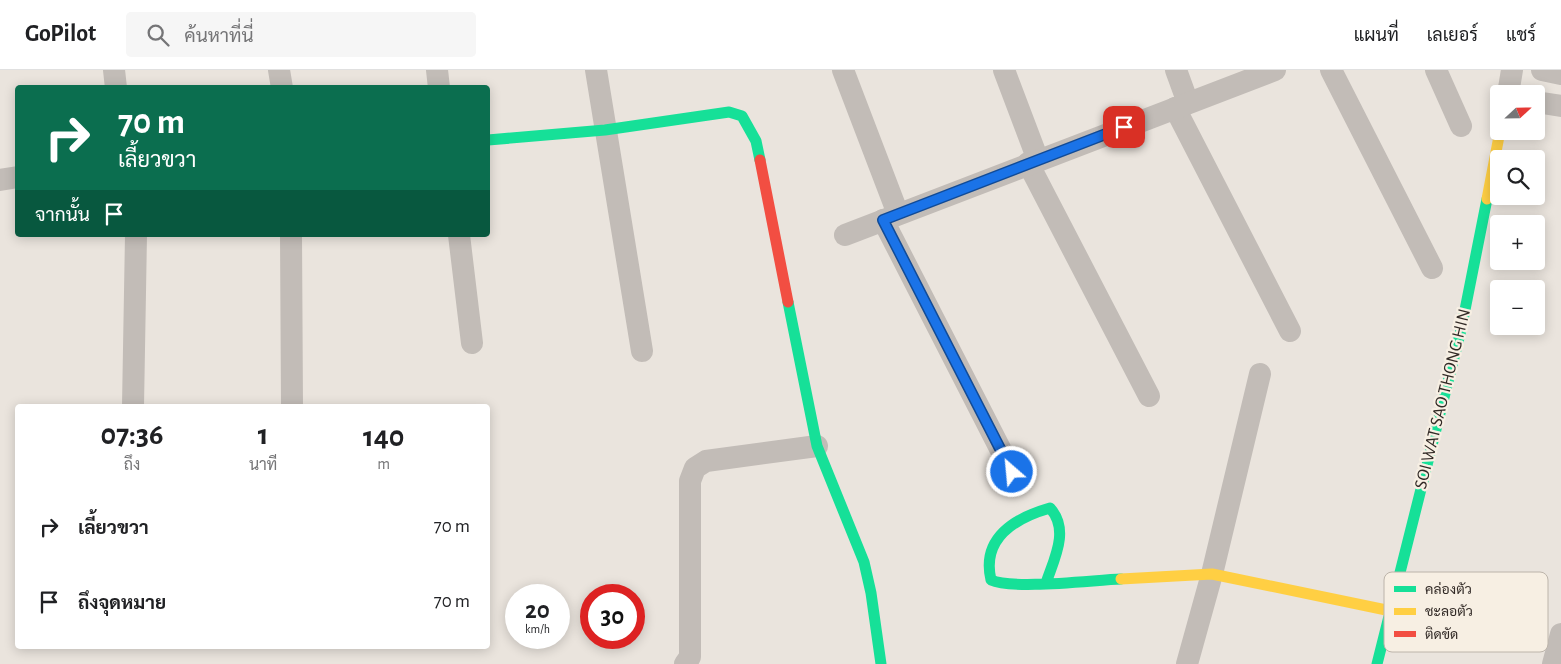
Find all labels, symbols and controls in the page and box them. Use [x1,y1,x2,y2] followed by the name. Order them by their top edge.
[126,12,476,57] search box
[144,21,172,49] icon: search
[25,22,96,46] text: GoPilot
[184,27,254,46] text: ค้นหาที่นี่
[1354,27,1399,45] text: แผนที่
[1427,27,1478,45] text: เลเยอร์
[1506,27,1536,45] text: แชร์
[1490,85,1545,140] north arrow
[1490,85,1545,335] map controls
[35,105,100,170] icon: right
[118,105,185,140] text: 70 m
[1103,106,1145,148] pin
[1110,113,1138,141] icon: arrive
[118,149,196,171] text: เลี้ยวขวา
[1490,150,1545,205] button: search
[100,200,128,228] icon: arrive
[35,206,90,225] text: จากนั้น
[1490,215,1545,270] button: +
[1490,280,1545,335] button: −
[1412,307,1474,491] street label: SOI WAT SAO THONG HIN
[101,420,163,450] text: 07:36
[258,420,269,450] text: 1
[363,422,404,452] text: 140
[985,445,1037,497] position arrow
[377,456,390,472] text: m
[124,457,140,473] text: ถึง
[249,457,277,473] text: นาที
[35,513,63,541] icon: right
[434,517,470,536] text: 70 m
[78,519,149,538] text: เลี้ยวขวา
[1384,572,1548,652] legend
[1425,582,1472,597] text: คล่องตัว
[580,584,645,649] speed limit sign: 30
[35,588,63,616] icon: arrive
[434,592,470,611] text: 70 m
[78,594,166,613] text: ถึงจุดหมาย
[525,598,550,623] text: 20
[1425,604,1473,619] text: ชะลอตัว
[525,623,550,635] text: km/h
[1425,626,1458,642] text: ติดขัด

